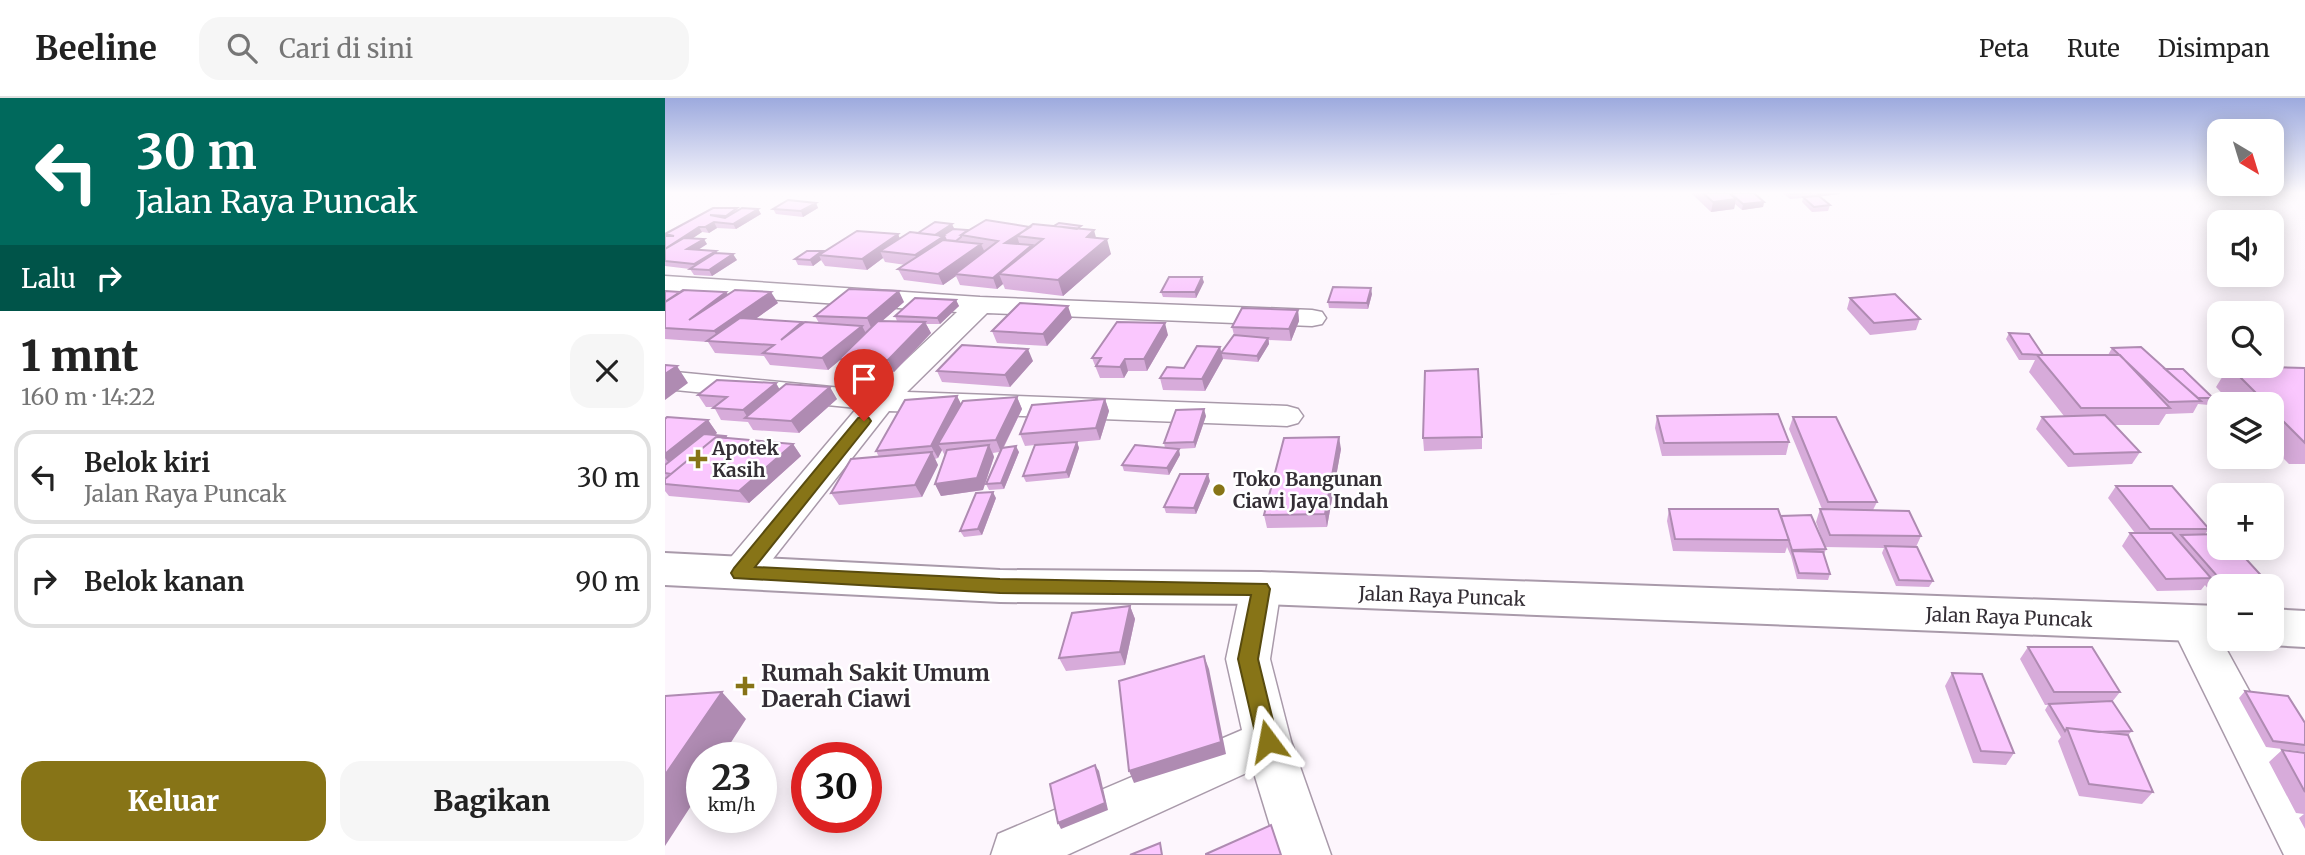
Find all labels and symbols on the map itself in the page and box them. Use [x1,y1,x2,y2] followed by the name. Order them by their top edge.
[2207,119,2284,196] north arrow
[834,349,894,421] pin
[711,436,779,482] place label: Apotek Kasih
[690,451,706,467] marker: Apotek Kasih
[1233,467,1389,513] place label: Toko Bangunan Ciawi Jaya Indah
[1211,482,1227,498] marker: Toko Bangunan Ciawi Jaya Indah
[1357,581,1526,611] street label: Jalan Raya Puncak
[1924,602,2093,632] street label: Jalan Raya Puncak
[761,658,990,713] place label: Rumah Sakit Umum Daerah Ciawi
[735,676,755,696] marker: Rumah Sakit Umum Daerah Ciawi
[1231,704,1305,778] position arrow
[791,742,882,833] speed limit sign: 30

